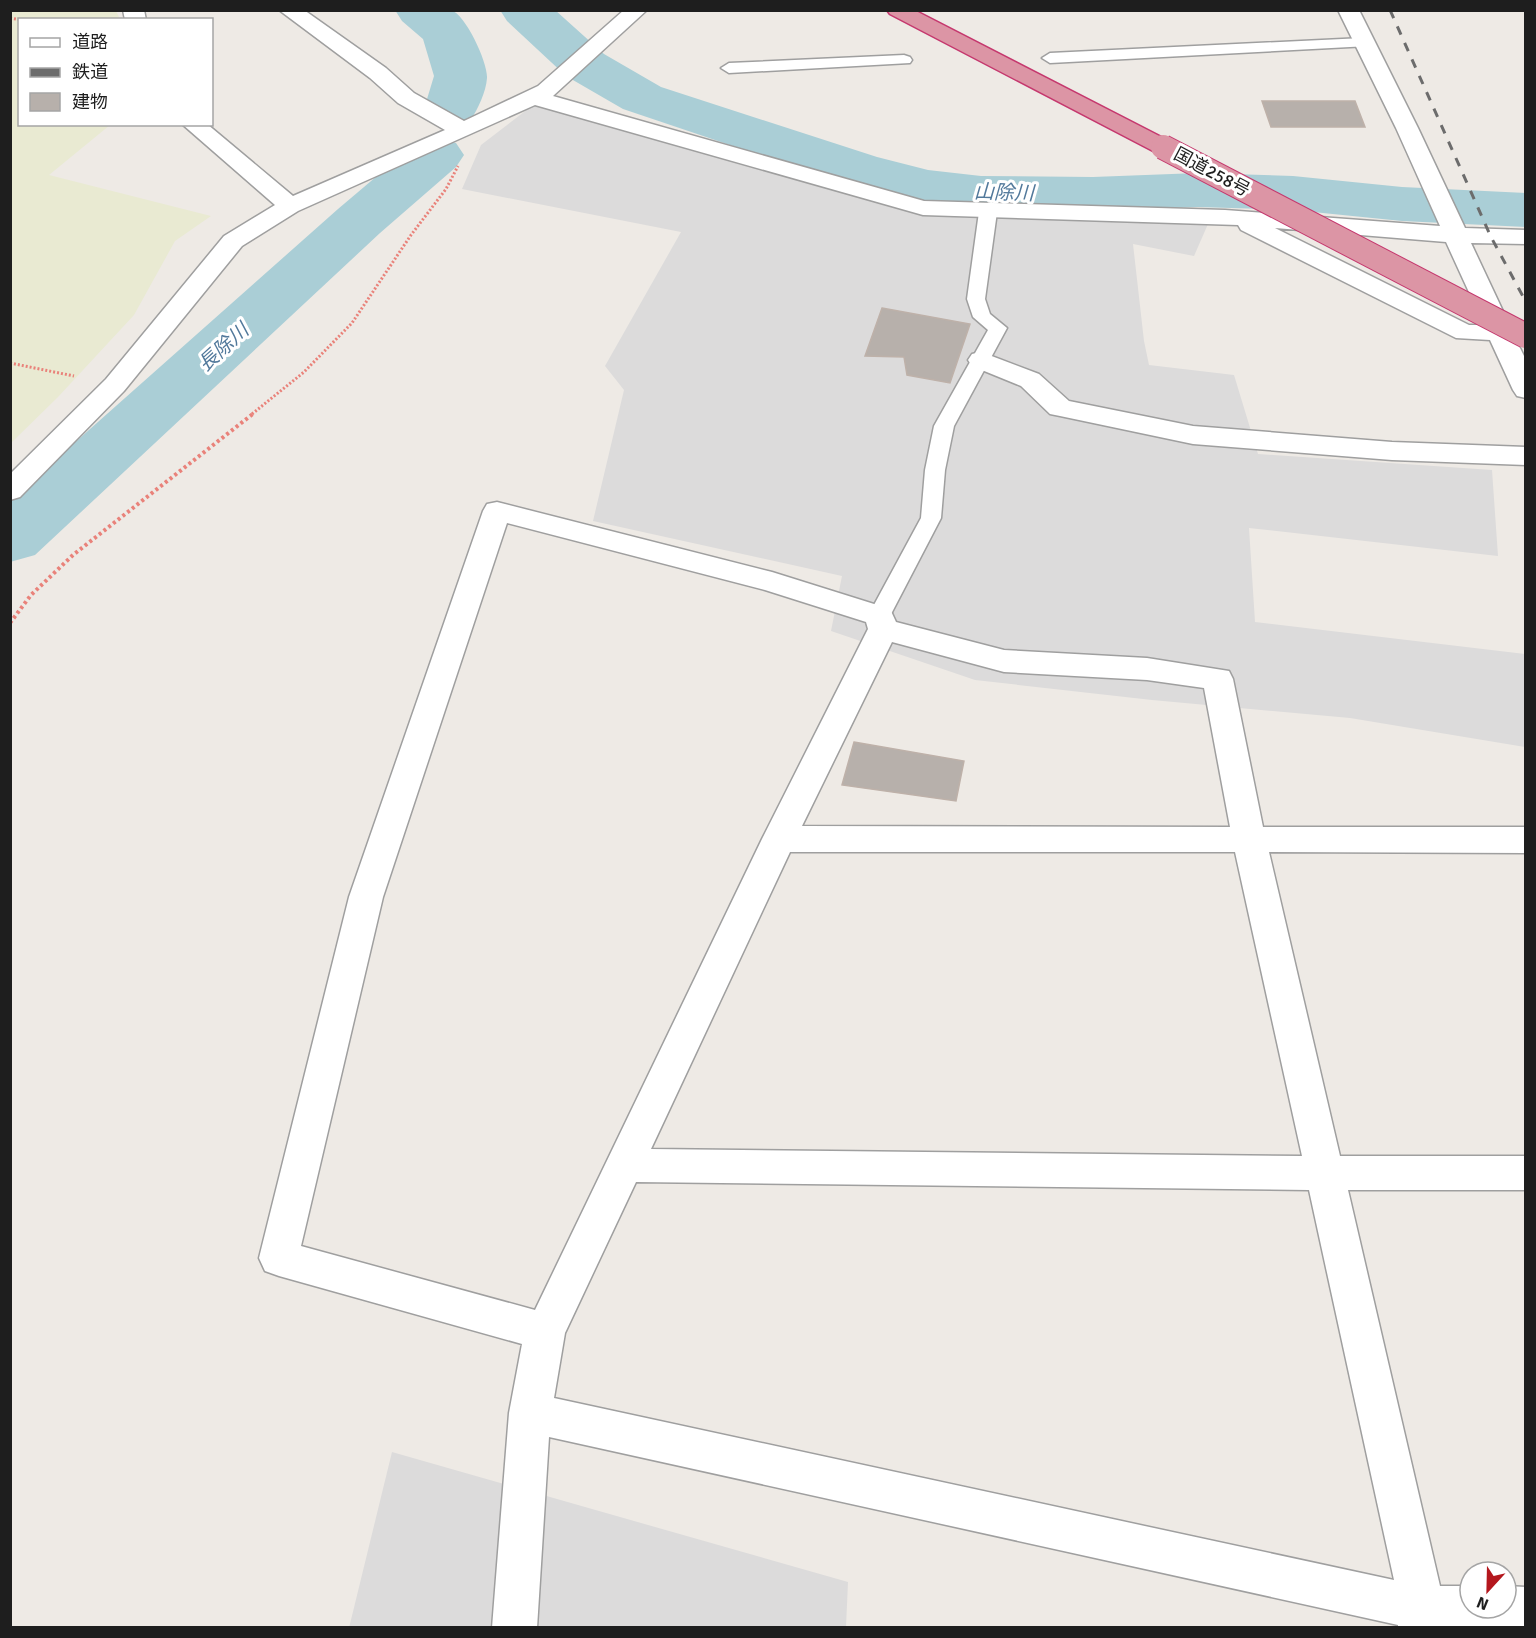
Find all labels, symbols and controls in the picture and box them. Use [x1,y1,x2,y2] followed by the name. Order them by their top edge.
[18,18,213,126] legend
[72,31,108,53] text: 道路
[72,61,108,83] text: 鉄道
[72,91,108,113] text: 建物
[1170,143,1254,201] street label: 国道258号
[974,179,1036,206] water label: 山除川
[193,317,255,377] water label: 長除川
[1458,1560,1518,1620] north arrow
[1474,1592,1492,1614] text: N

